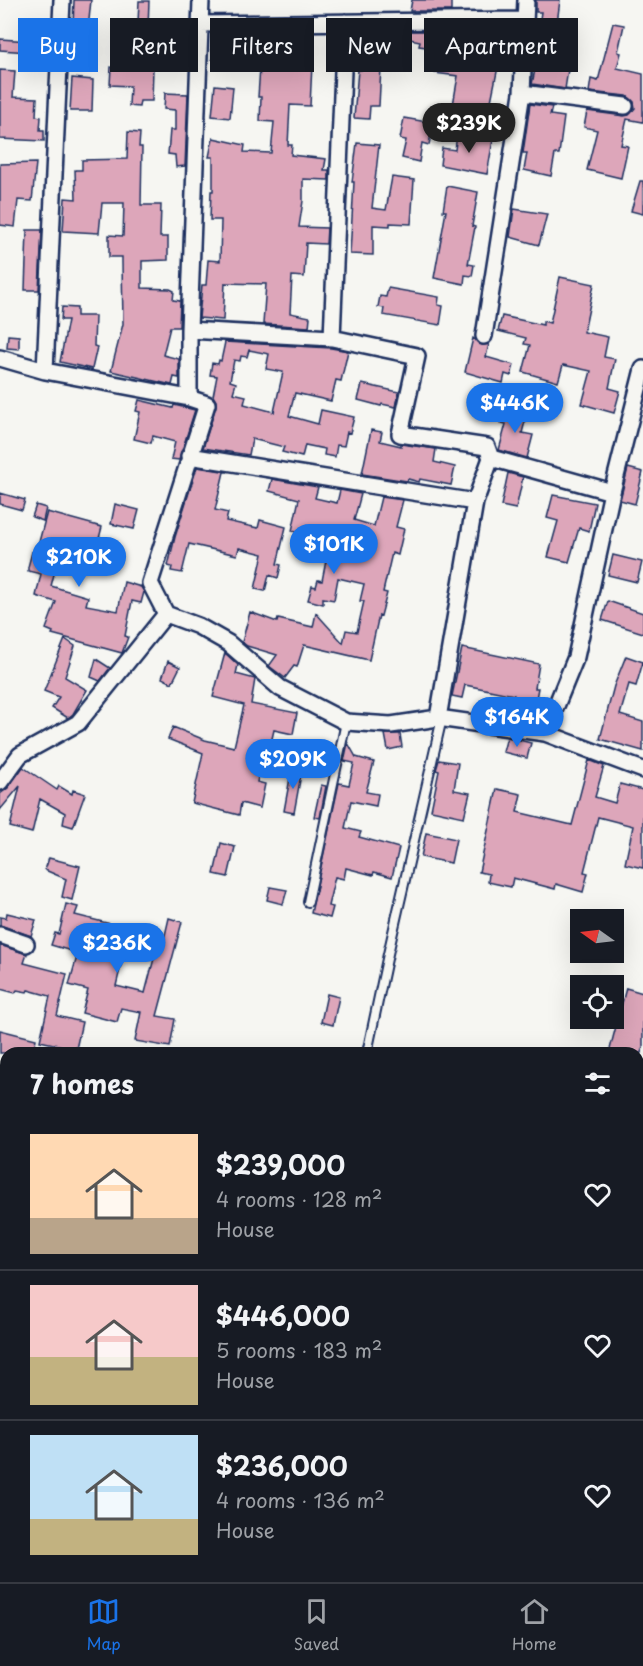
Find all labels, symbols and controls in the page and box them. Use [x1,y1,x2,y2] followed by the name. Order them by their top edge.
[18,18,98,72] chip: Buy
[110,18,198,72] chip: Rent
[210,18,314,72] chip: Filters
[326,18,412,72] chip: New
[424,18,578,72] chip: Apartment
[427,103,511,154] pin: $239K
[436,107,502,137] text: $239K
[473,383,557,434] pin: $446K
[480,387,550,417] text: $446K
[292,524,376,575] pin: $101K
[304,528,364,558] text: $101K
[37,537,121,588] pin: $210K
[46,541,112,571] text: $210K
[475,697,559,748] pin: $164K
[485,701,549,731] text: $164K
[251,739,335,790] pin: $209K
[259,743,327,773] text: $209K
[570,909,624,963] north arrow
[570,909,624,1029] map controls
[75,923,159,974] pin: $236K
[83,927,151,957] text: $236K
[570,975,624,1029] button: locate
[30,1064,134,1103] text: 7 homes
[581,1067,614,1100] icon: filters
[216,1145,345,1184] text: $239,000
[78,1158,150,1230] icon: home
[581,1178,614,1211] icon: heart
[216,1184,382,1214] text: 4 rooms · 128 m²
[216,1214,275,1244] text: House
[216,1296,350,1335] text: $446,000
[78,1309,150,1381] icon: home
[581,1329,614,1362] icon: heart
[216,1335,382,1365] text: 5 rooms · 183 m²
[216,1365,275,1395] text: House
[216,1446,348,1485] text: $236,000
[78,1459,150,1531] icon: home
[581,1479,614,1512] icon: heart
[216,1485,385,1515] text: 4 rooms · 136 m²
[216,1515,275,1545] text: House
[86,1595,121,1655] tab: Map
[294,1595,339,1655] tab: Saved
[512,1595,557,1655] tab: Home

